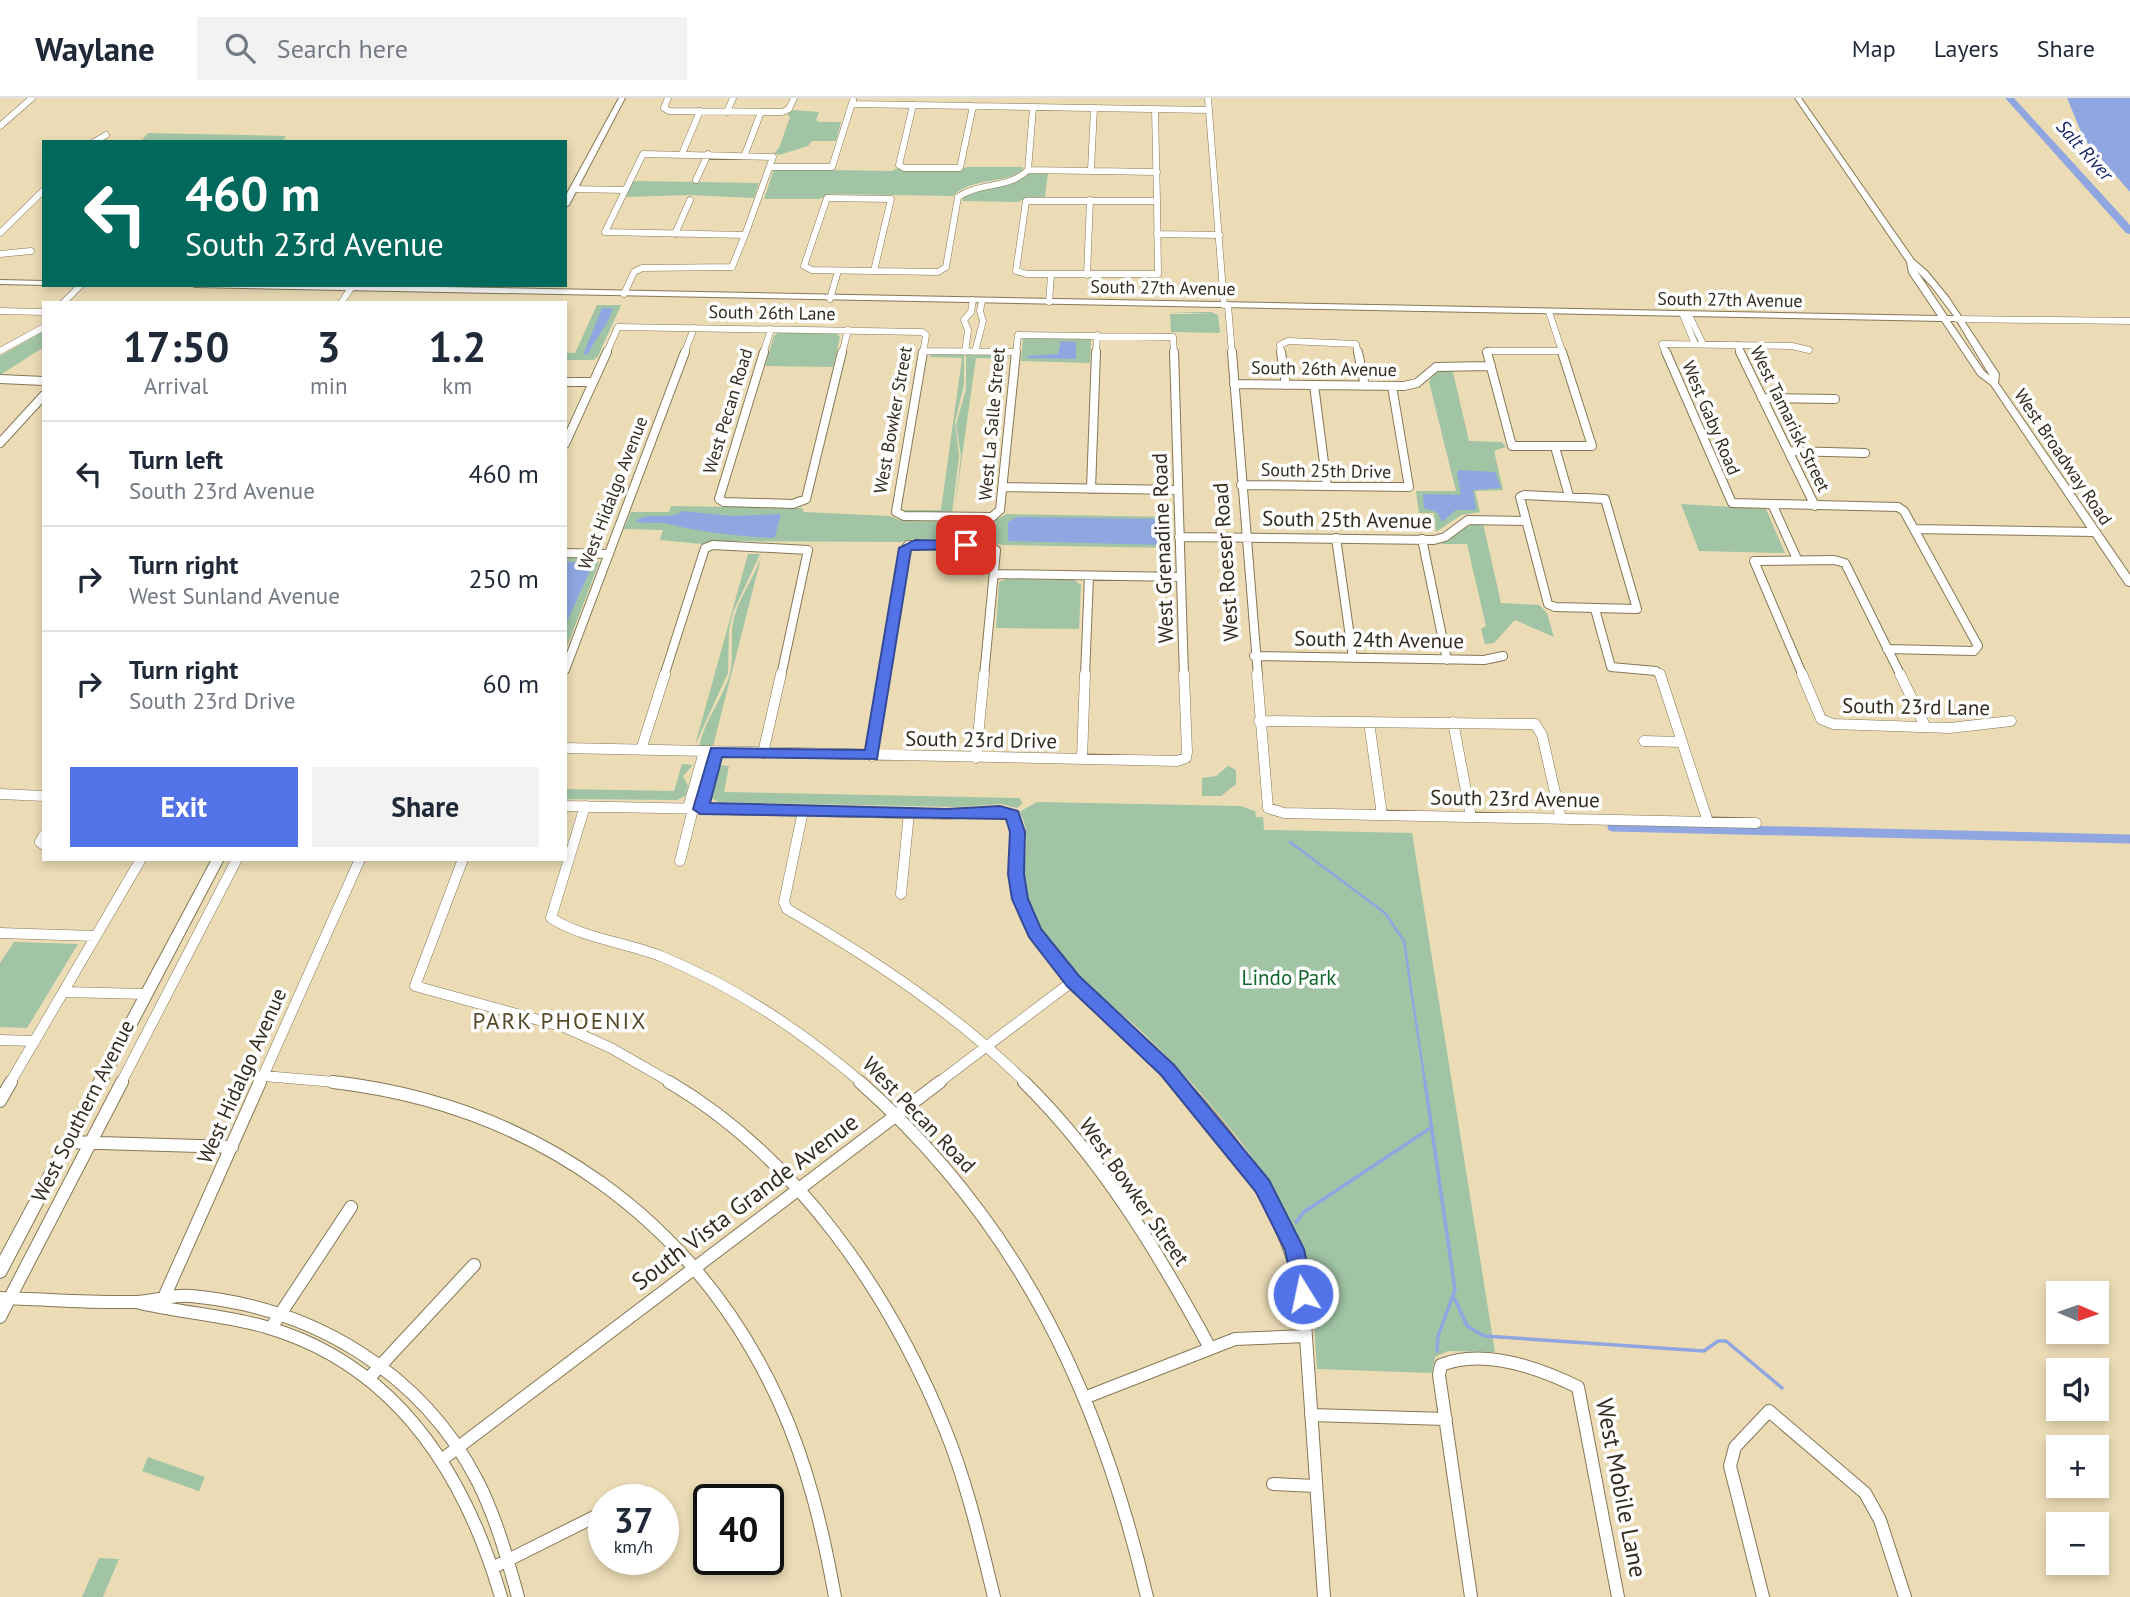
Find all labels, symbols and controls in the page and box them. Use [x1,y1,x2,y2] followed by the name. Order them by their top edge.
[197,17,687,80] search box
[35,27,155,70] text: Waylane
[221,29,259,67] icon: search
[277,32,408,65] text: Search here
[1852,33,1896,64] text: Map
[1934,33,1999,64] text: Layers
[2037,33,2095,64] text: Share
[2051,115,2120,187] water label: Salt River
[185,161,320,225] text: 460 m
[70,168,161,259] icon: left
[185,223,444,265] text: South 23rd Avenue
[1090,275,1236,300] street label: South 27th Avenue
[1657,287,1803,312] street label: South 27th Avenue
[708,300,836,325] street label: South 26th Lane
[123,319,229,374] text: 17:50
[317,319,341,374] text: 3
[428,319,486,374] text: 1.2
[1745,342,1836,495] street label: West Tamarisk Street
[868,344,917,495] street label: West Bowker Street
[698,345,758,476] street label: West Pecan Road
[973,347,1010,501] street label: West La Salle Street
[1251,356,1397,381] street label: South 26th Avenue
[1677,357,1746,478] street label: West Gaby Road
[144,371,208,400] text: Arrival
[310,371,347,400] text: min
[442,371,472,400] text: km
[2009,384,2118,529] street label: West Broadway Road
[573,413,652,573] street label: West Hidalgo Avenue
[129,443,223,476] text: Turn left
[1146,452,1179,644] street label: West Grenadine Road
[70,455,108,493] icon: left
[468,457,539,490] text: 460 m
[1261,458,1391,483] street label: South 25th Drive
[129,476,315,505] text: South 23rd Avenue
[1206,482,1245,642] street label: West Roeser Road
[1262,505,1432,534] street label: South 25th Avenue
[936,515,996,575] pin
[947,526,985,564] icon: arrive
[129,548,238,581] text: Turn right
[70,560,108,598] icon: right
[468,562,539,595] text: 250 m
[129,581,340,610] text: West Sunland Avenue
[1294,625,1464,654] street label: South 24th Avenue
[129,653,238,686] text: Turn right
[70,665,108,703] icon: right
[483,667,539,700] text: 60 m
[129,686,295,715] text: South 23rd Drive
[1842,692,1990,721] street label: South 23rd Lane
[905,725,1057,754] street label: South 23rd Drive
[70,767,298,847] button: Exit
[312,767,539,847] button: Share
[1430,784,1600,813] street label: South 23rd Avenue
[1242,964,1336,991] park label: Lindo Park
[191,984,292,1168] street label: West Hidalgo Avenue
[473,1006,647,1035] district label: PARK PHOENIX
[25,1015,140,1206] street label: West Southern Avenue
[857,1051,982,1179] street label: West Pecan Road
[625,1106,864,1297] street label: South Vista Grande Avenue
[1073,1113,1195,1271] street label: West Bowker Street
[1266,1257,1340,1331] position arrow
[2046,1281,2109,1344] north arrow
[2046,1281,2109,1575] map controls
[2046,1358,2109,1421] button: sound
[1589,1396,1654,1580] street label: West Mobile Lane
[2046,1435,2109,1498] button: +
[693,1484,784,1575] speed limit sign: 40
[614,1497,653,1543] text: 37
[2046,1512,2109,1575] button: −
[614,1535,653,1558] text: km/h

